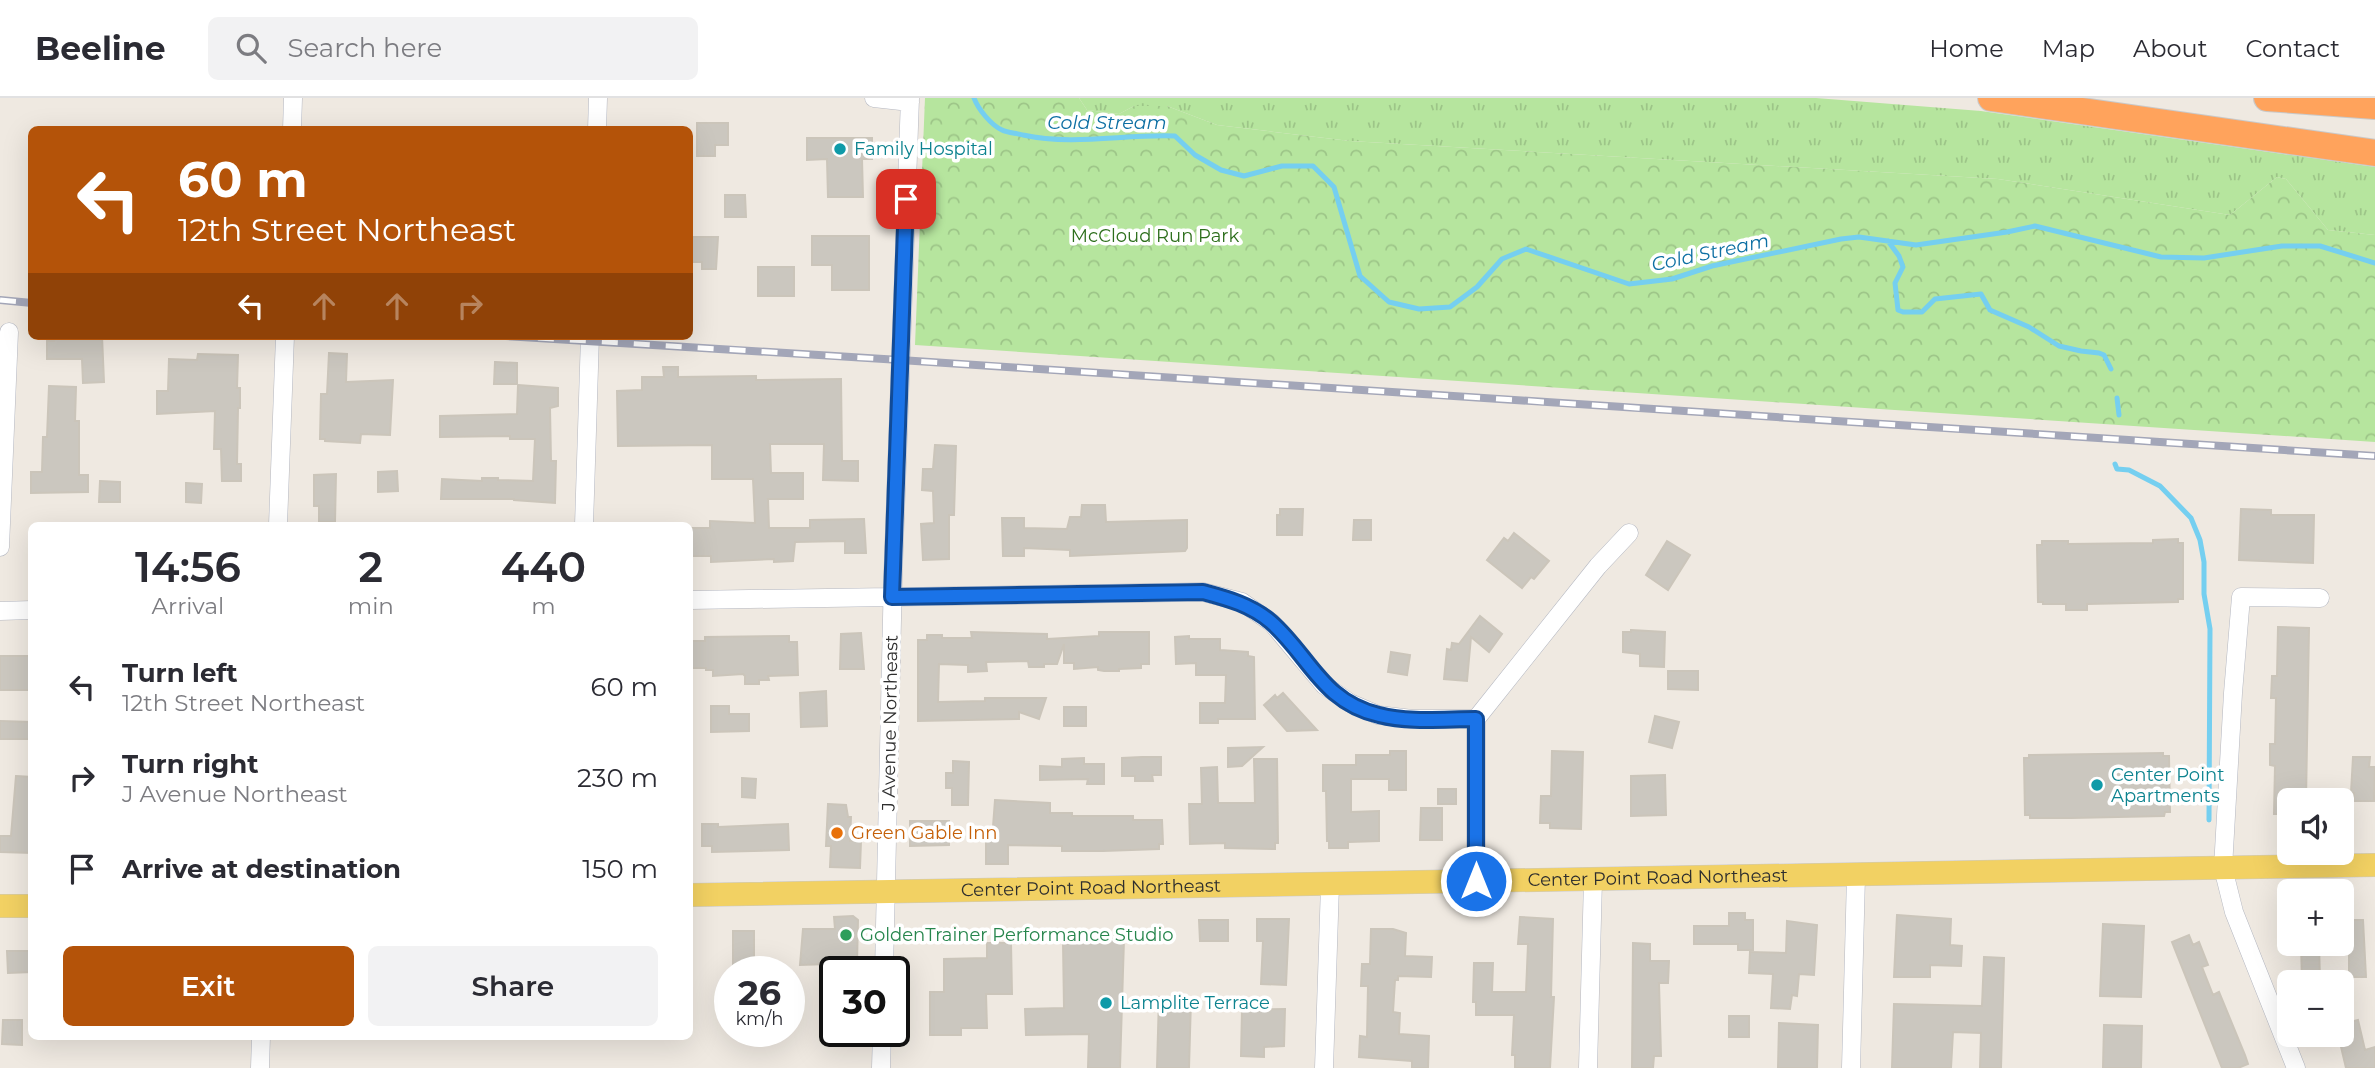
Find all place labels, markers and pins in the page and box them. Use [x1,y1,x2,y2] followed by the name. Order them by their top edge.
[854,138,993,160] place label: Family Hospital
[832,141,848,157] marker: Family Hospital
[876,169,936,229] pin
[2111,764,2224,807] place label: Center Point Apartments
[2089,777,2105,793] marker: Center Point Apartments
[851,822,997,844] place label: Green Gable Inn
[829,825,845,841] marker: Green Gable Inn
[860,924,1174,946] place label: GoldenTrainer Performance Studio
[838,927,854,943] marker: GoldenTrainer Performance Studio
[1120,992,1270,1014] place label: Lamplite Terrace
[1098,995,1114,1011] marker: Lamplite Terrace

